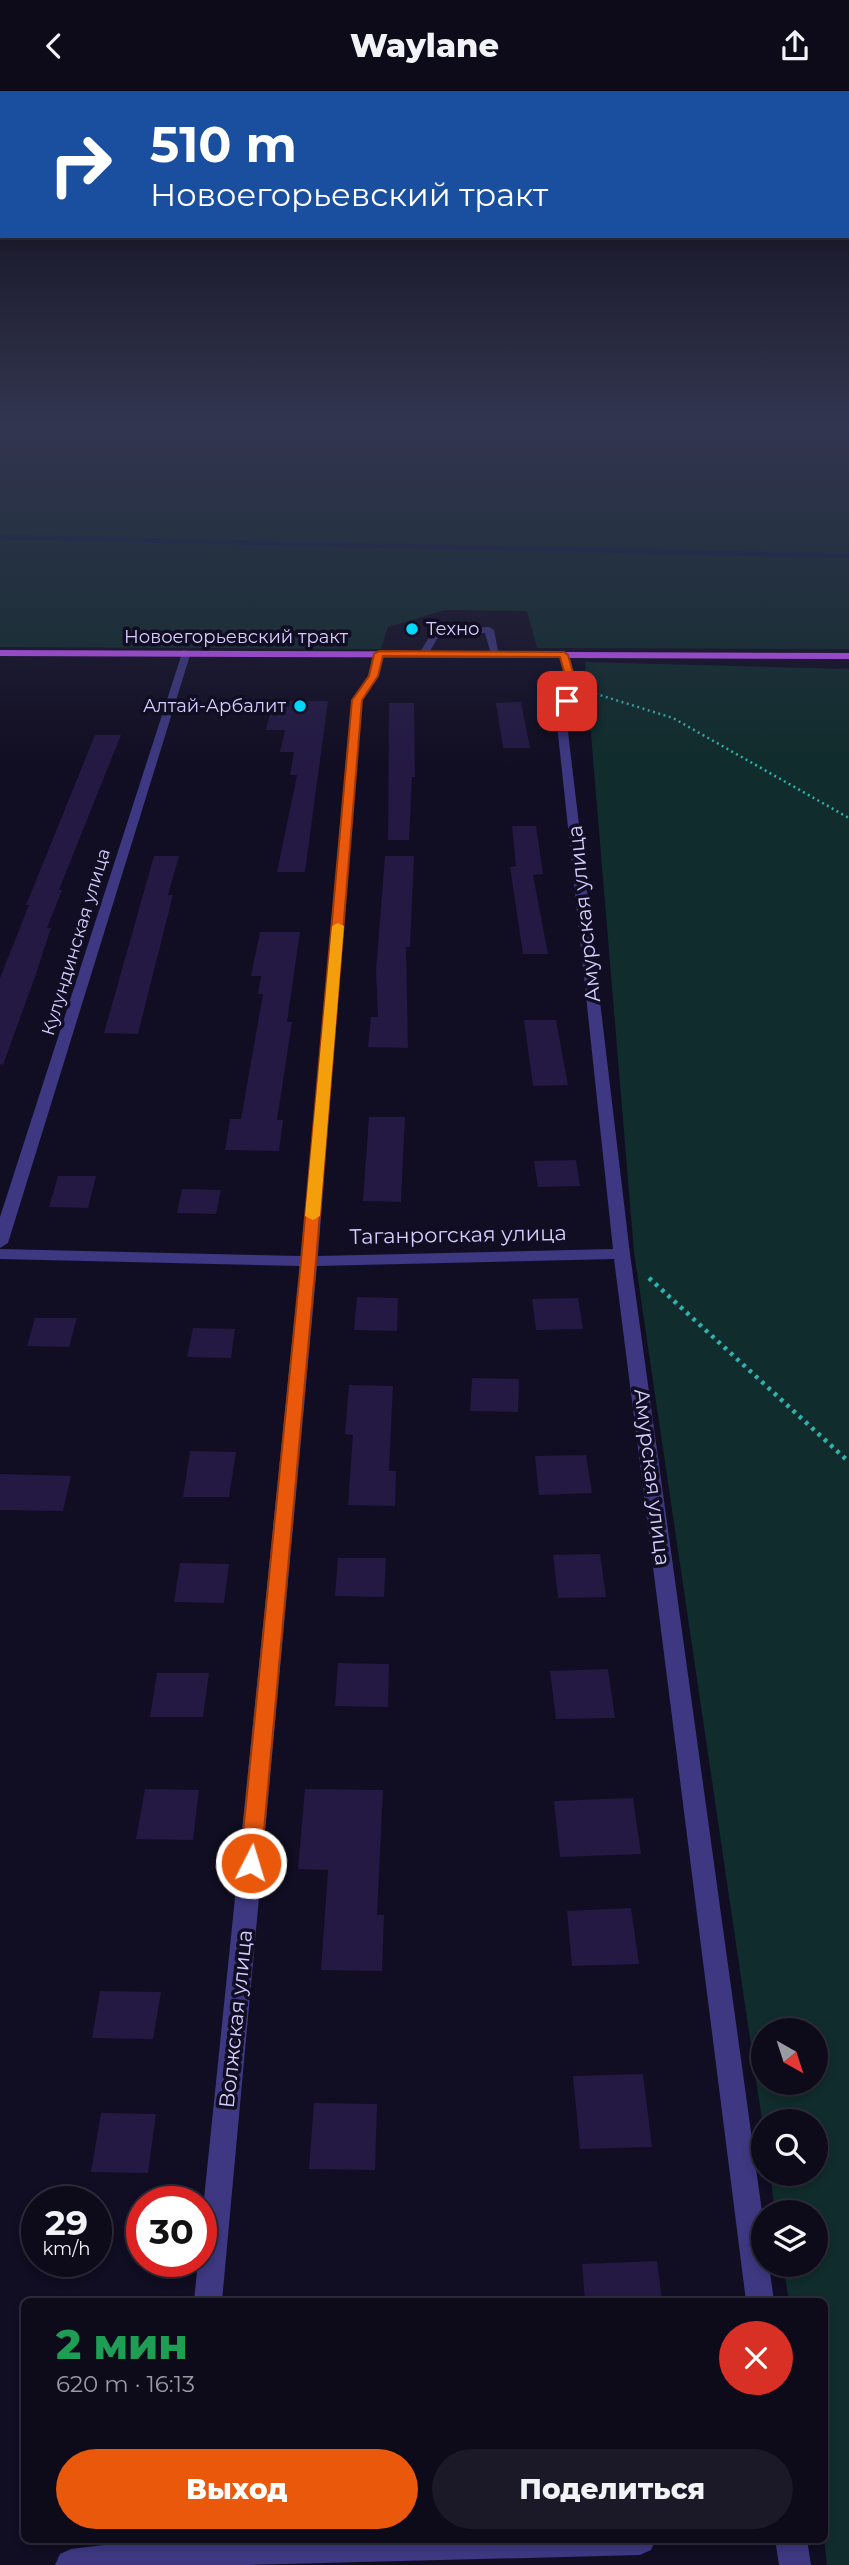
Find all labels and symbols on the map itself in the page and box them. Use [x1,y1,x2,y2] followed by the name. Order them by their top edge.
[426,618,480,640] place label: Техно
[404,621,420,637] marker: Техно
[124,626,348,648] street label: Новоегорьевский тракт
[537,671,597,731] pin
[143,695,286,717] place label: Алтай-Арбалит
[292,698,308,714] marker: Алтай-Арбалит
[562,824,605,1004] street label: Амурская улица
[37,846,115,1038] street label: Кулундинская улица
[349,1220,567,1249] street label: Таганрогская улица
[629,1387,676,1567] street label: Амурская улица
[214,1826,288,1900] position arrow
[214,1929,257,2109] street label: Волжская улица
[751,2018,828,2095] north arrow
[126,2186,217,2277] speed limit sign: 30

